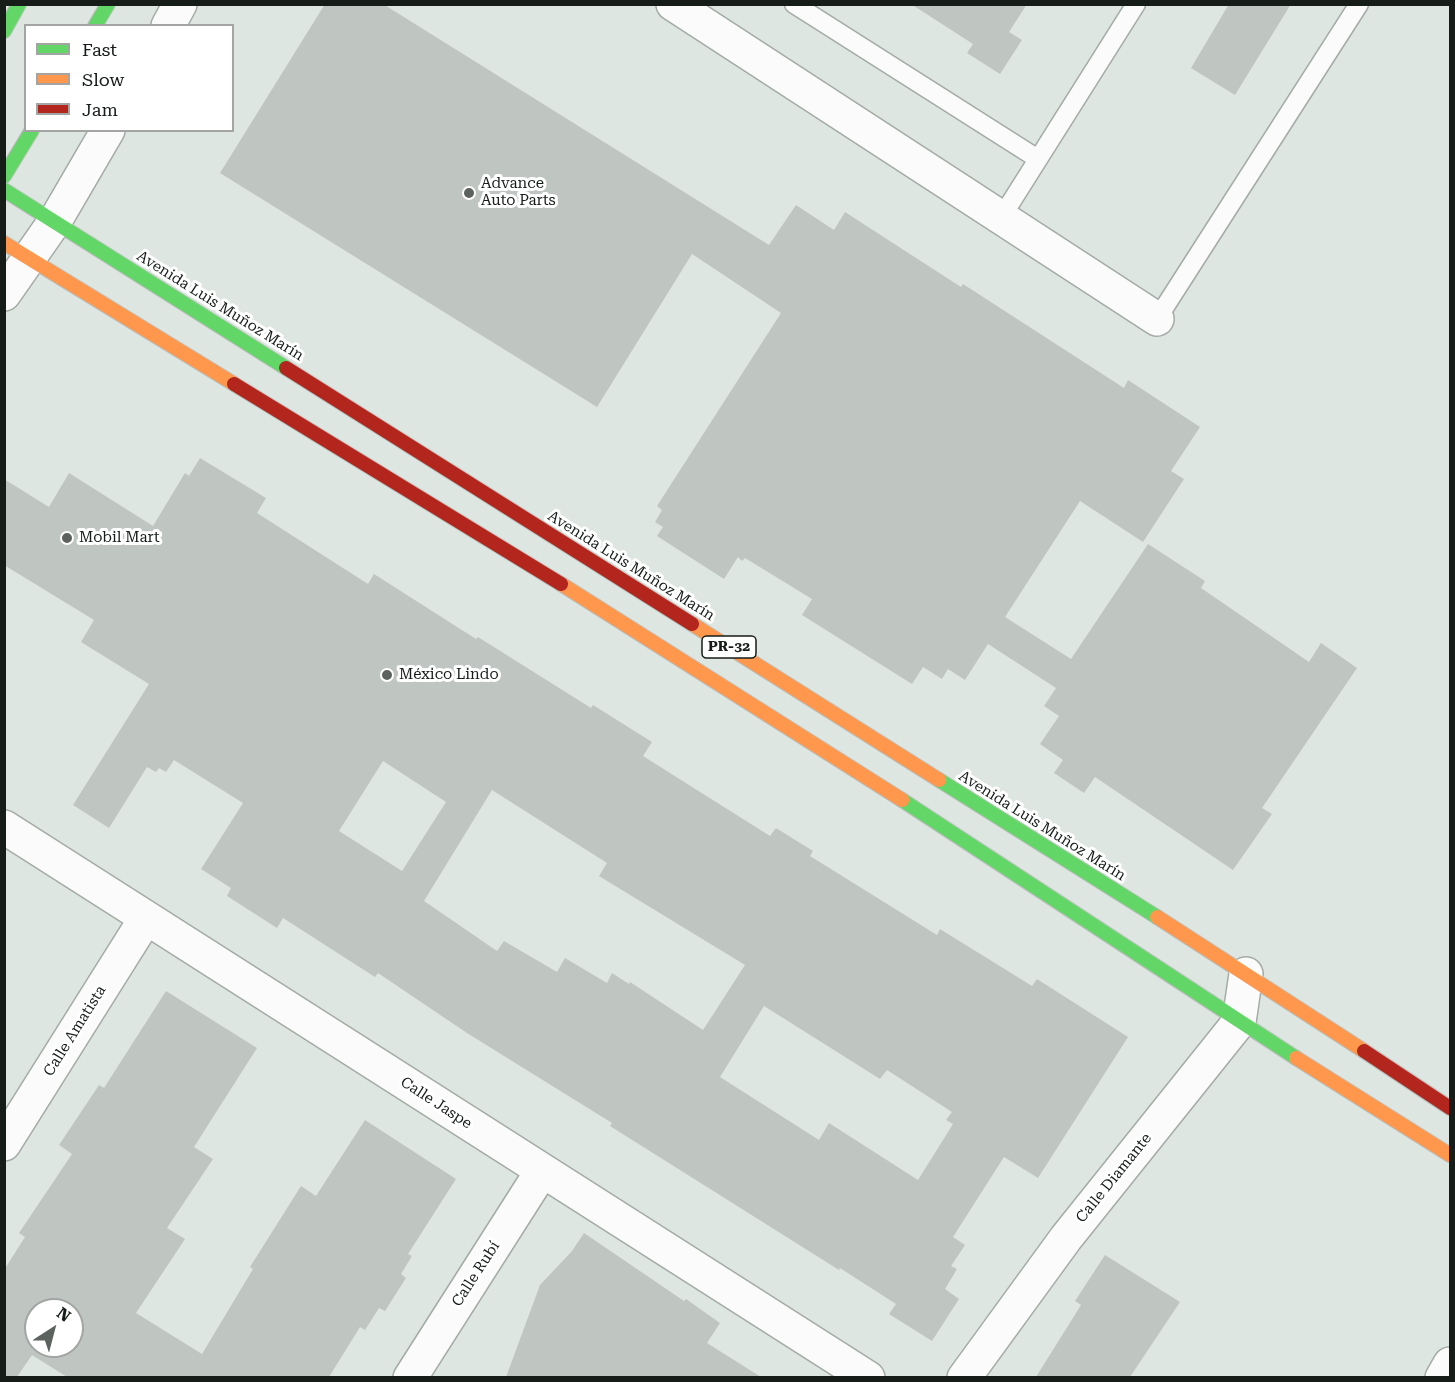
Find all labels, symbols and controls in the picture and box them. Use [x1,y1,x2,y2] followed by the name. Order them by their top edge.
[24,24,234,132] legend
[82,39,117,60] text: Fast
[82,69,124,90] text: Slow
[82,99,118,120] text: Jam
[481,175,556,210] place label: Advance Auto Parts
[462,186,476,200] marker: Advance Auto Parts
[133,247,307,365] street label: Avenida Luis Muñoz Marín
[544,507,718,625] street label: Avenida Luis Muñoz Marín
[79,529,160,547] place label: Mobil Mart
[60,531,74,545] marker: Mobil Mart
[702,636,756,658] road number: PR-32
[399,666,499,684] place label: México Lindo
[380,668,394,682] marker: México Lindo
[955,767,1129,885] street label: Avenida Luis Muñoz Marín
[40,982,110,1080] street label: Calle Amatista
[397,1073,475,1133] street label: Calle Jaspe
[1072,1130,1156,1226] street label: Calle Diamante
[448,1238,504,1310] street label: Calle Rubí
[24,1298,84,1358] north arrow
[53,1303,74,1326] text: N

